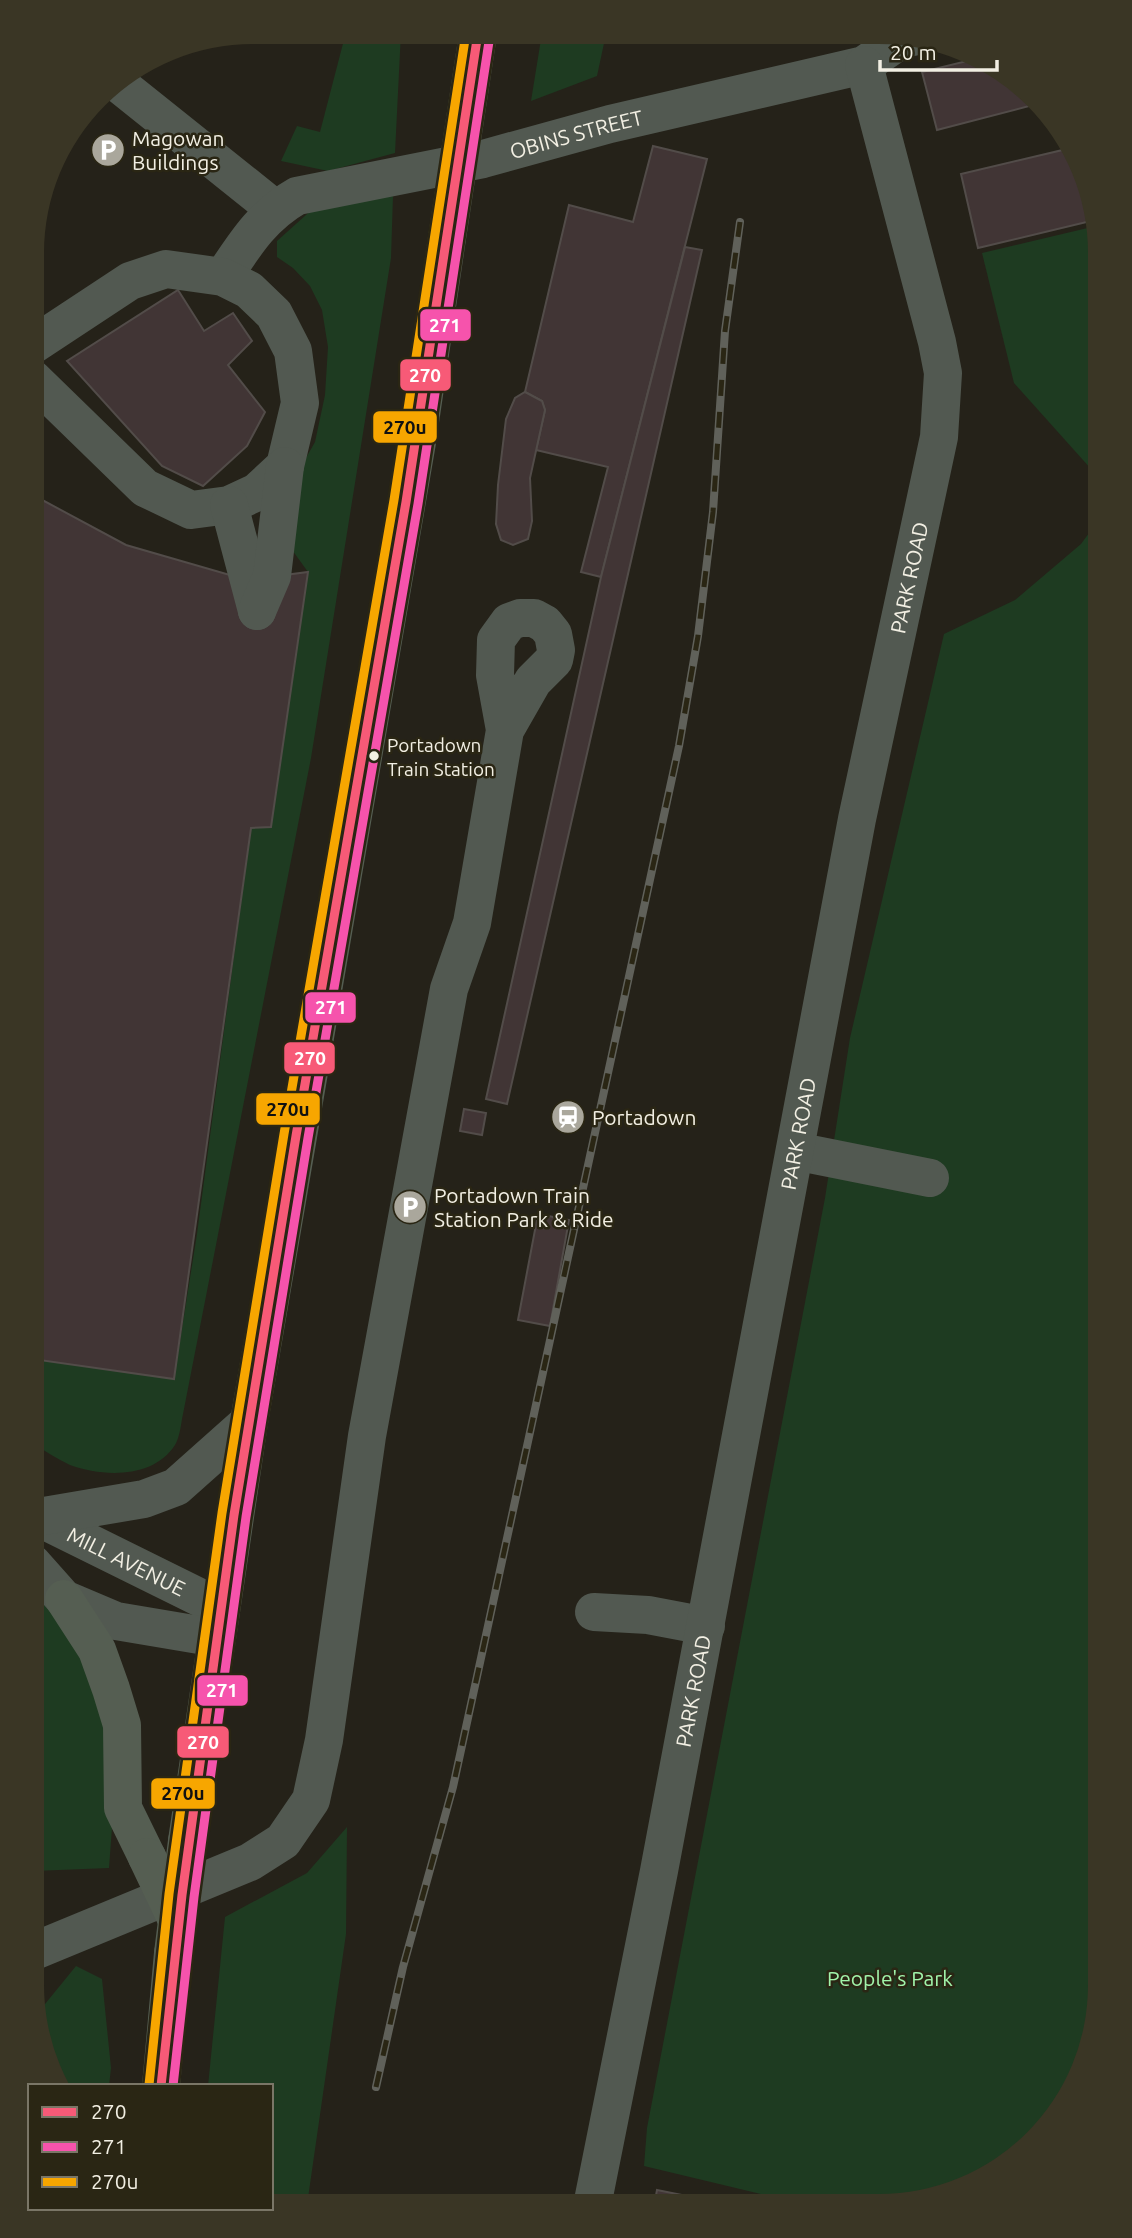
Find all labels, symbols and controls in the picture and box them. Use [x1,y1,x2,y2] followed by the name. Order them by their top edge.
[880,28,997,72] scale bar
[890,40,937,64] text: 20 m
[507,105,645,163] street label: OBINS STREET
[132,126,224,174] place label: Magowan Buildings
[89,131,127,169] parking icon: Magowan Buildings
[419,308,472,342] line badge: 271
[429,314,461,336] text: 271
[399,358,452,392] line badge: 270
[409,364,441,386] text: 270
[372,410,438,444] line badge: 270u
[383,416,427,438] text: 270u
[885,520,932,636] street label: PARK ROAD
[387,734,495,780] place label: Portadown Train Station
[367,749,381,763] marker: Portadown Train Station
[304,991,357,1024] line badge: 271
[315,996,347,1018] text: 271
[283,1041,336,1075] line badge: 270
[294,1047,326,1069] text: 270
[775,1075,820,1192] street label: PARK ROAD
[255,1092,321,1126] line badge: 270u
[266,1098,310,1120] text: 270u
[549,1098,587,1136] station icon: Portadown
[592,1105,696,1129] place label: Portadown
[434,1183,614,1231] place label: Portadown Train Station Park & Ride
[391,1188,429,1226] parking icon: Portadown Train Station Park & Ride
[63,1522,189,1601] street label: MILL AVENUE
[671,1633,715,1749] street label: PARK ROAD
[196,1674,249,1707] line badge: 271
[206,1679,238,1701] text: 271
[176,1725,230,1759] line badge: 270
[187,1731,219,1753] text: 270
[150,1777,216,1810] line badge: 270u
[161,1782,205,1804] text: 270u
[827,1966,953,1990] park label: People's Park
[28,2084,273,2210] legend
[91,2099,127,2123] text: 270
[91,2134,127,2158] text: 271
[91,2169,139,2193] text: 270u

